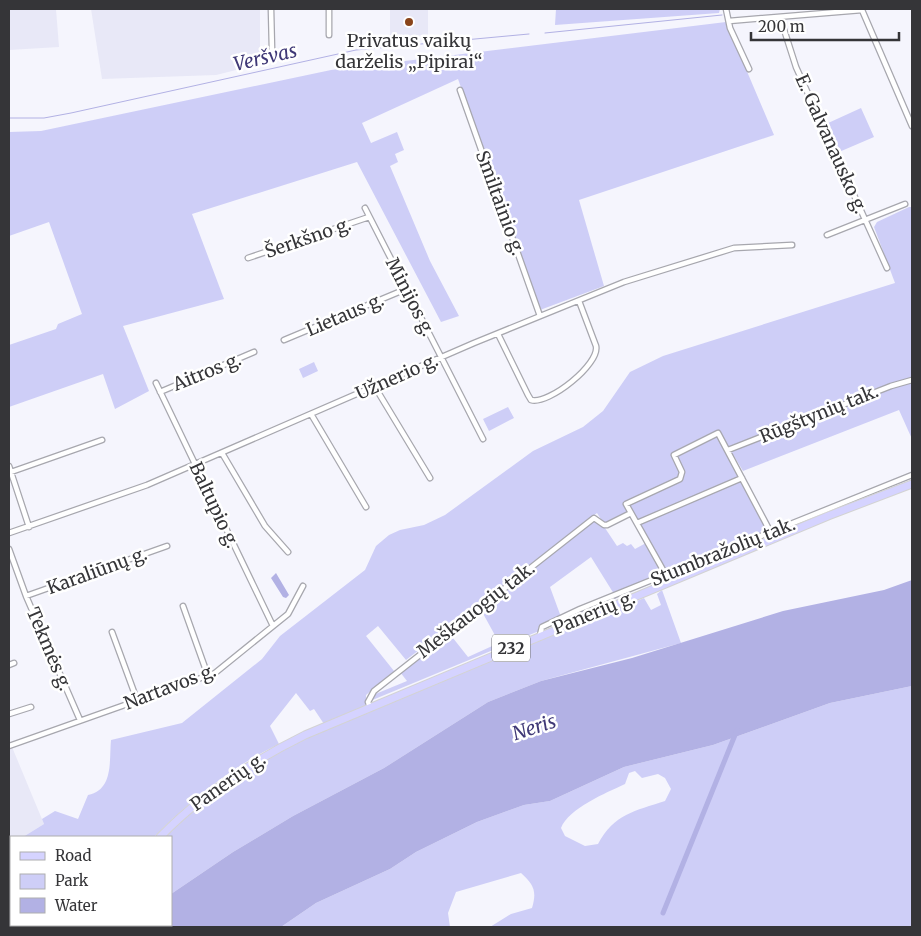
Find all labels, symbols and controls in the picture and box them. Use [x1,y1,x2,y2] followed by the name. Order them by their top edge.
[751,10,898,42] scale bar
[403,16,415,28] marker: Privatus vaikų darželis „Pipirai“
[758,17,805,36] text: 200 m
[335,29,483,73] place label: Privatus vaikų darželis „Pipirai“
[231,38,299,76] water label: Veršvas
[790,71,873,217] street label: E. Galvanausko g.
[471,147,530,258] street label: Smiltainio g.
[262,212,354,263] street label: Šerkšno g.
[381,254,440,340] street label: Minijos g.
[302,288,387,341] street label: Lietaus g.
[168,347,244,396] street label: Aitros g.
[352,348,442,405] street label: Užnerio g.
[756,379,882,448] street label: Rūgštynių tak.
[185,458,244,552] street label: Baltupio g.
[647,512,799,591] street label: Stumbražolių tak.
[44,542,150,599] street label: Karaliūnų g.
[412,556,539,663] street label: Meškauogių tak.
[549,586,638,639] street label: Panerių g.
[22,604,77,694] street label: Tekmės g.
[492,634,530,661] road number: 232
[121,658,219,715] street label: Nartavos g.
[509,709,559,745] water label: Neris
[186,747,270,816] street label: Panerių g.
[10,836,172,926] legend
[55,846,91,865] text: Road
[55,871,89,890] text: Park
[54,896,98,915] text: Water

